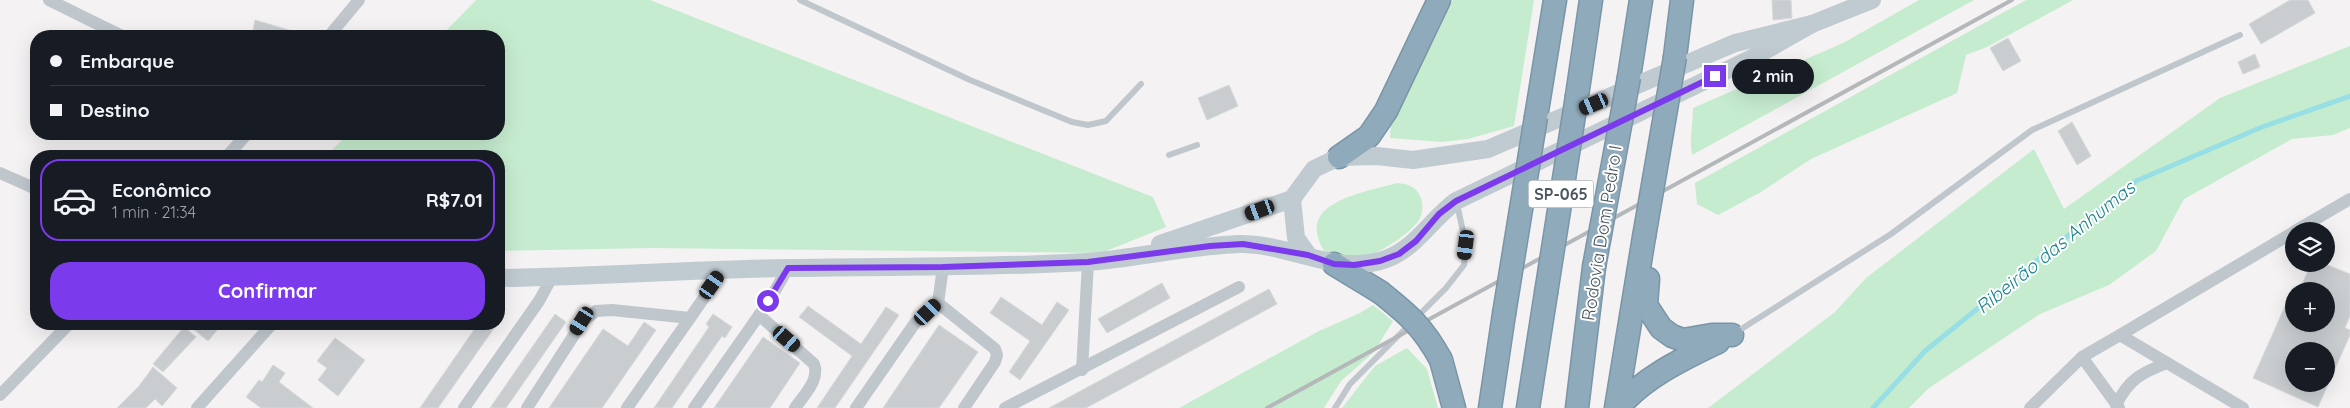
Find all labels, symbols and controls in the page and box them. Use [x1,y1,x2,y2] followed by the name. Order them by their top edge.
[80,49,174,73] text: Embarque
[1732,58,1815,94] callout: 2 min
[1704,65,1726,87] route end
[1752,66,1794,86] text: 2 min
[1577,91,1610,117] car
[80,98,150,122] text: Destino
[1576,143,1627,322] street label: Rodovia Dom Pedro I
[1970,175,2140,319] water label: Ribeirão das Anhumas
[52,178,97,223] icon: car
[112,178,211,202] text: Econômico
[1528,180,1594,208] road number: SP-065
[426,188,483,212] text: R$7.01
[1243,198,1276,222] car
[112,202,196,222] text: 1 min · 21:34
[2285,222,2335,392] map controls
[2285,222,2335,272] button: layers
[1456,229,1475,261] car
[50,262,485,320] button: Confirmar
[697,268,726,302] car
[2285,282,2335,332] button: +
[757,290,779,312] route start
[911,296,944,328] car
[567,304,596,338] car
[770,323,803,355] car
[2285,342,2335,392] button: −

